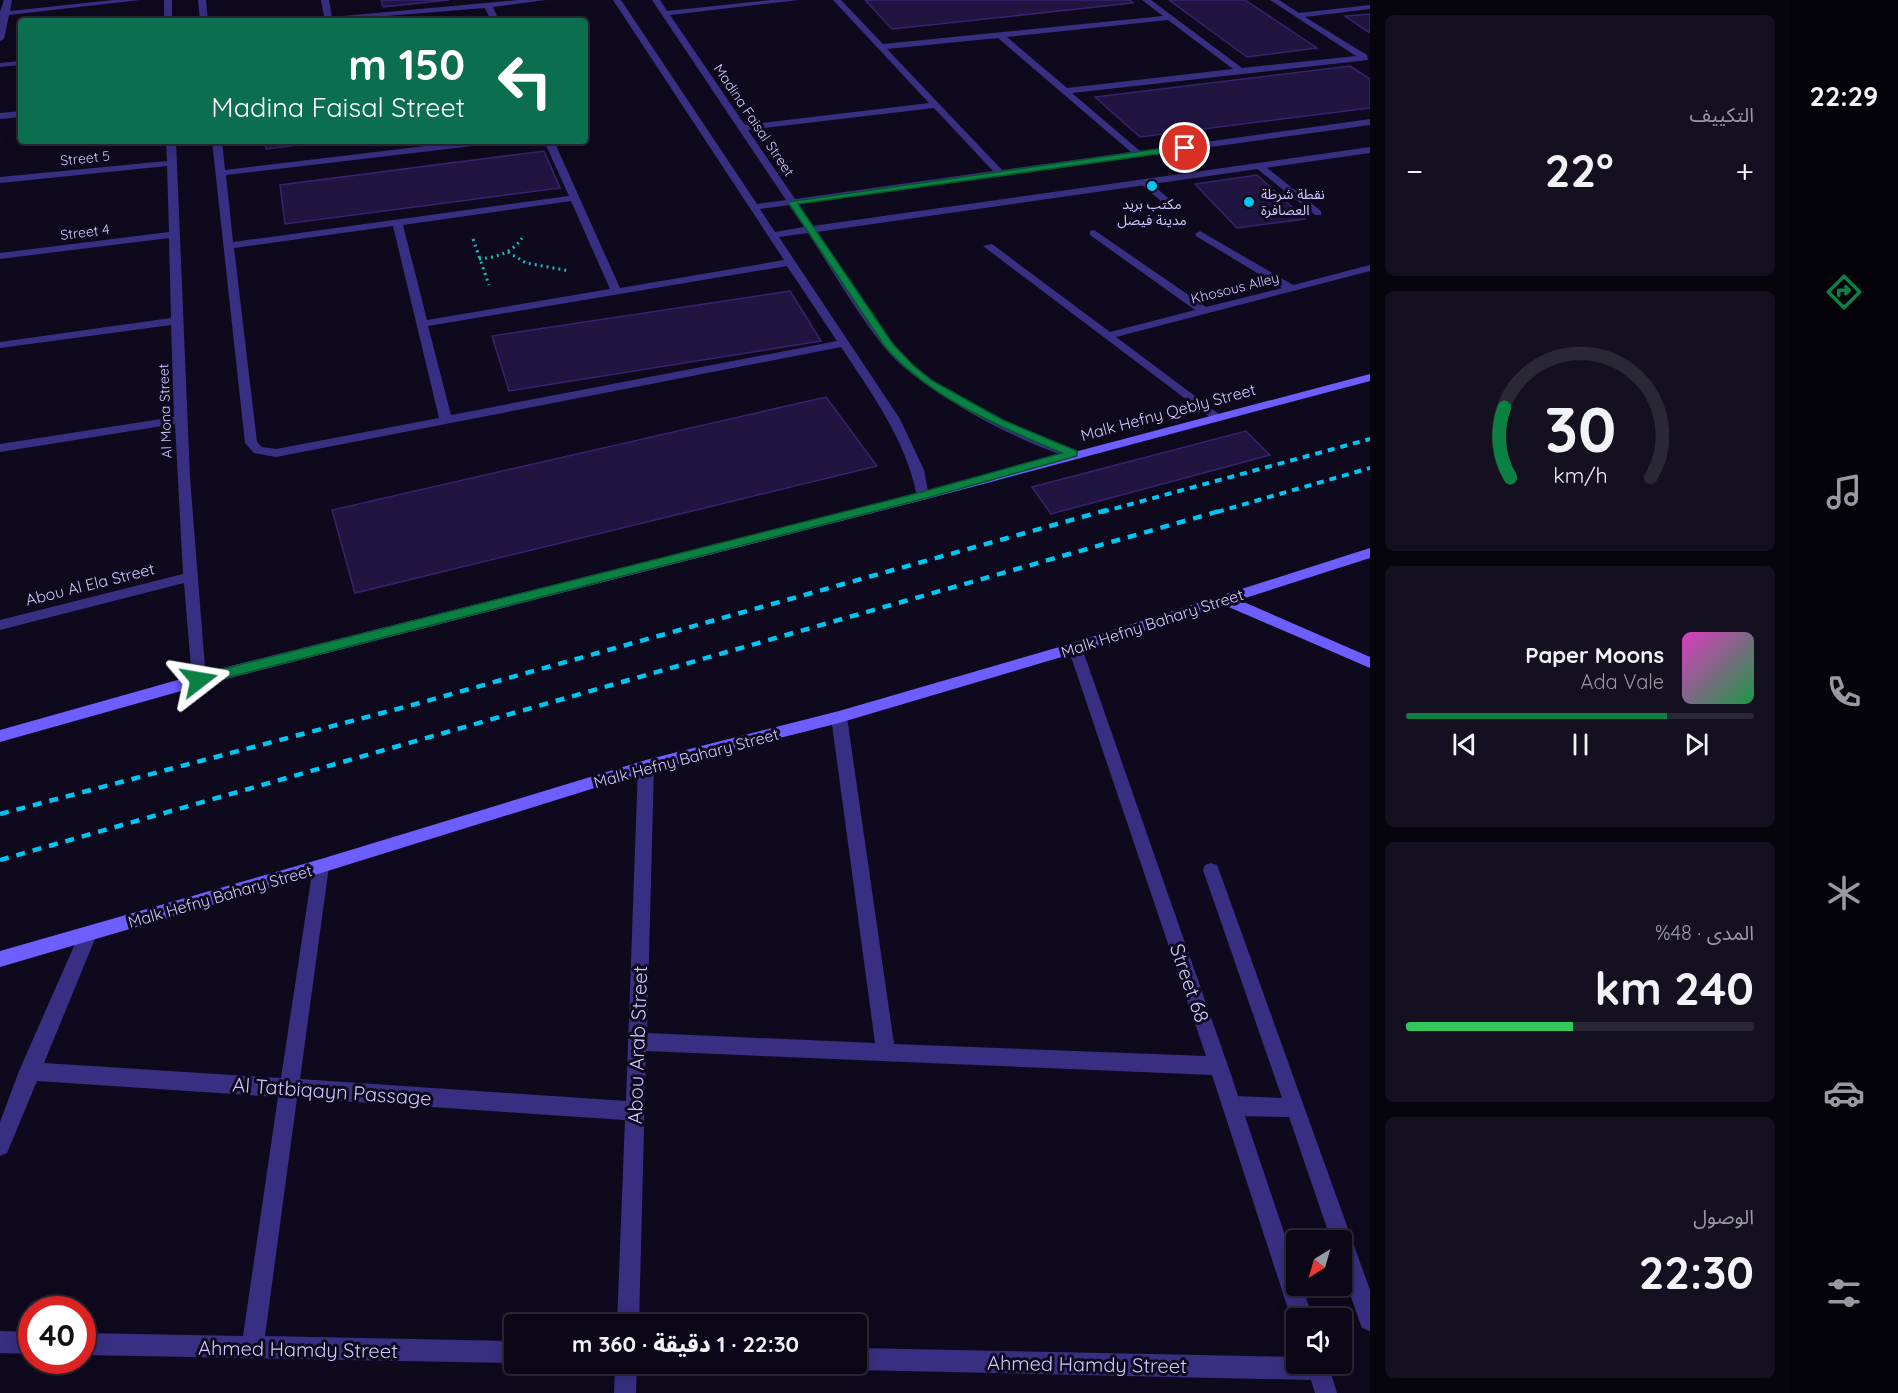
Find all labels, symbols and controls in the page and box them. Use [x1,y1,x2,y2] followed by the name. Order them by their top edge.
[348,38,465,91] text: 150 m
[486,42,564,120] icon: left
[710,60,798,180] street label: Madina Faisal Street
[1810,79,1878,113] text: 22:29
[211,90,465,124] text: Madina Faisal Street
[1690,102,1754,127] text: التكييف
[1159,122,1210,173] pin
[1168,131,1201,164] icon: arrive
[1545,142,1614,198] text: 22°
[59,146,111,170] street label: Street 5
[1406,150,1423,191] text: −
[1735,150,1754,191] text: +
[1145,179,1159,193] marker: مكتب بريد مدينة فيصل
[1261,185,1325,219] place label: نقطة شرطة العصافرة
[1117,195,1187,229] place label: مكتب بريد مدينة فيصل
[1242,195,1256,209] marker: نقطة شرطة العصافرة
[59,220,111,244] street label: Street 4
[1189,268,1281,308] street label: Khosous Alley
[1823,271,1865,313] icon: directions
[154,363,176,459] street label: Al Mona Street
[1078,379,1258,445] street label: Malk Hefny Qebly Street
[1544,390,1616,468] text: 30
[1553,462,1607,488] text: km/h
[1823,471,1865,513] icon: music
[23,558,157,610] street label: Abou Al Ela Street
[1058,584,1246,662] street label: Malk Hefny Bahary Street
[1525,641,1664,669] text: Paper Moons
[167,648,231,712] position arrow
[1581,669,1664,694] text: Ada Vale
[1823,671,1865,713] icon: phone
[591,724,781,792] street label: Malk Hefny Bahary Street
[1448,728,1481,761] icon: previous
[1564,728,1597,761] icon: pause
[1680,728,1713,761] icon: next
[126,860,314,932] street label: Malk Hefny Bahary Street
[1823,872,1865,914] icon: climate
[1655,920,1754,945] text: المدى · 48%
[1165,940,1215,1026] street label: Street 68
[1595,960,1754,1016] text: 240 km
[622,965,652,1125] street label: Abou Arab Street
[232,1072,432,1110] street label: Al Tatbiqayn Passage
[1823,1072,1865,1114] icon: car
[1693,1204,1754,1229] text: الوصول
[1286,1230,1352,1296] north arrow
[1286,1230,1352,1374] map controls
[1639,1244,1754,1300] text: 22:30
[1823,1272,1865,1314] icon: filters
[18,1296,96,1374] speed limit sign: 40
[1286,1308,1352,1374] button: sound
[572,1330,799,1358] text: 22:30 · 1 دقيقة · 360 m
[198,1335,398,1363] street label: Ahmed Hamdy Street
[987,1350,1187,1378] street label: Ahmed Hamdy Street

